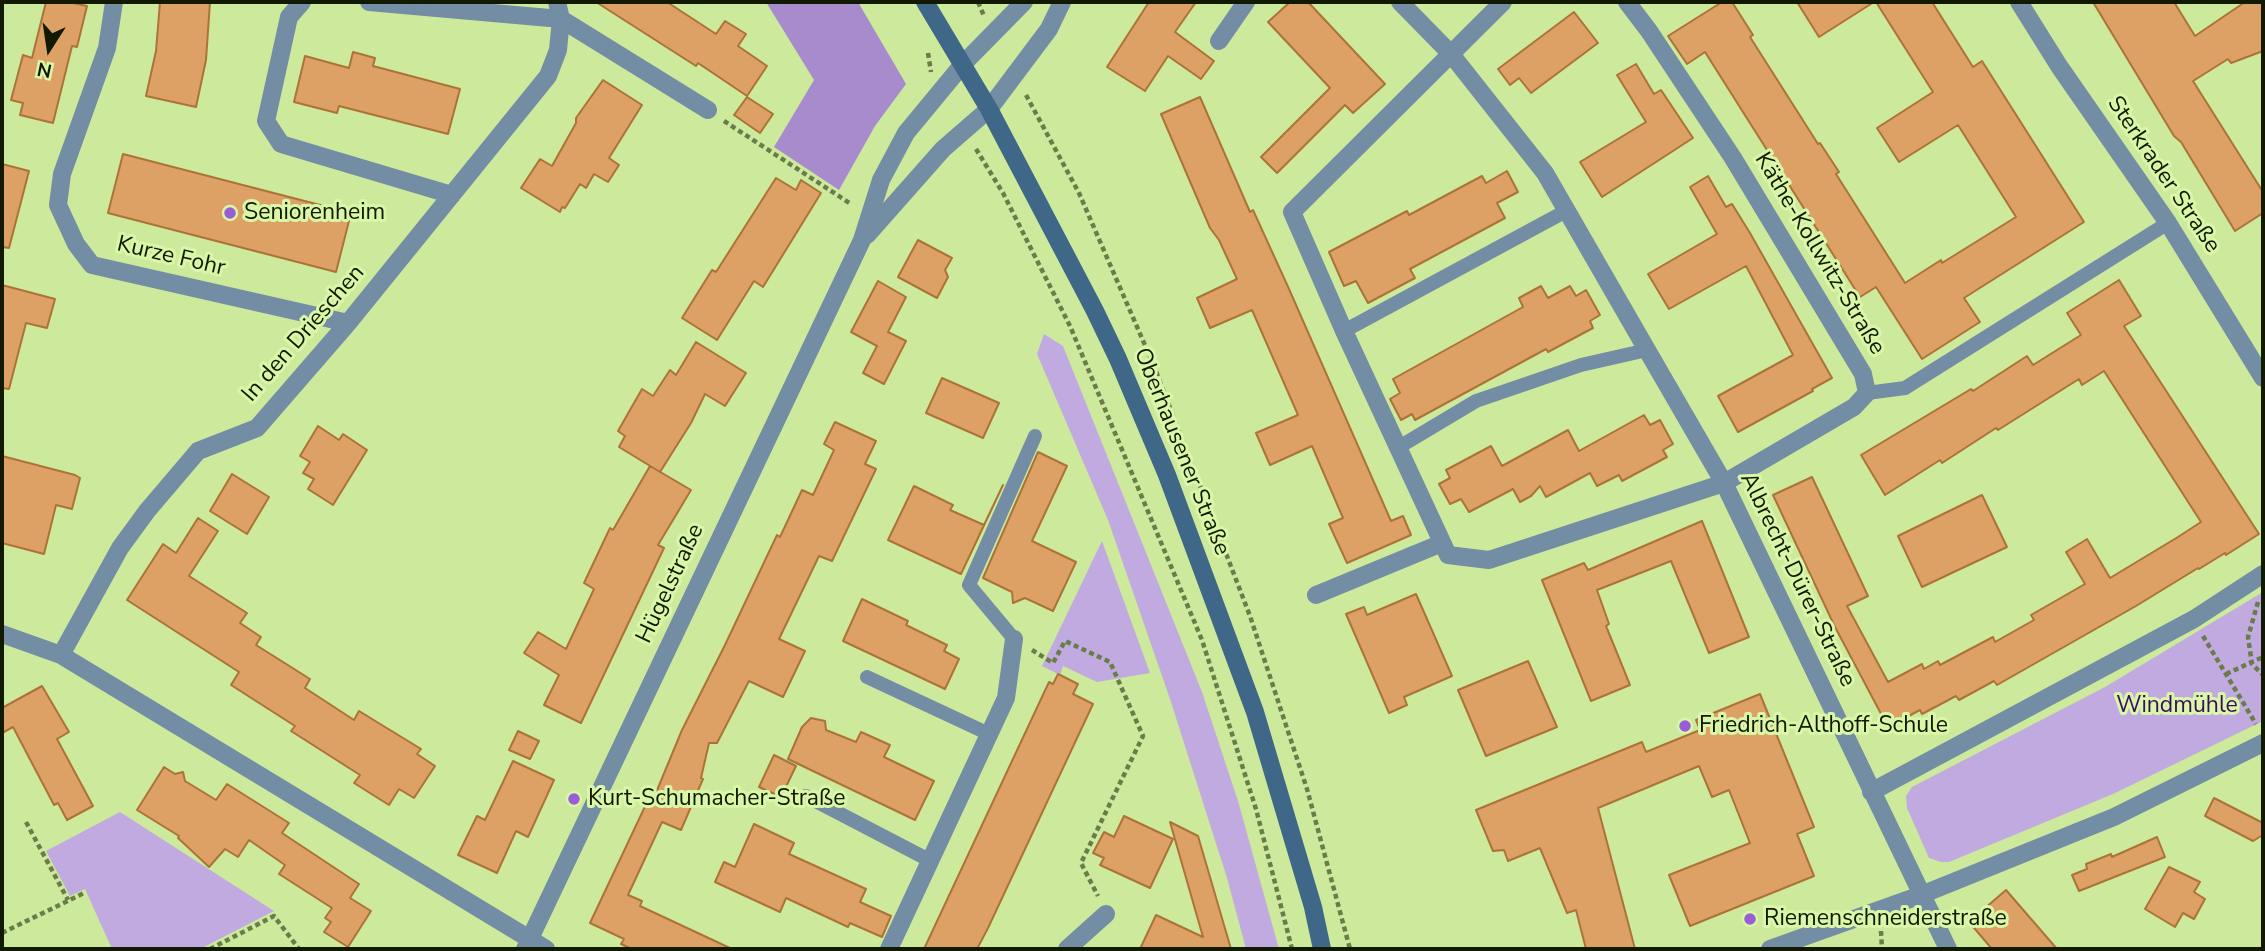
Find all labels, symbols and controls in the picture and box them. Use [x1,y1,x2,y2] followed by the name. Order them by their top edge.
[14,14,84,84] north arrow
[35,55,54,84] text: N
[2100,91,2226,259] street label: Sterkrader Straße
[1748,148,1890,360] street label: Käthe-Kollwitz-Straße
[244,199,385,227] place label: Seniorenheim
[222,205,238,221] marker: Seniorenheim
[114,231,228,283] street label: Kurze Fohr
[237,260,371,408] street label: In den Drieschen
[1127,344,1235,560] street label: Oberhausener Straße
[1733,468,1861,692] street label: Albrecht-Dürer-Straße
[631,520,711,648] street label: Hügelstraße
[2116,692,2238,720] park label: Windmühle
[1699,712,1948,740] place label: Friedrich-Althoff-Schule
[1677,718,1693,734] marker: Friedrich-Althoff-Schule
[588,785,845,813] place label: Kurt-Schumacher-Straße
[566,791,582,807] marker: Kurt-Schumacher-Straße
[1764,905,2007,933] place label: Riemenschneiderstraße
[1742,911,1758,927] marker: Riemenschneiderstraße

